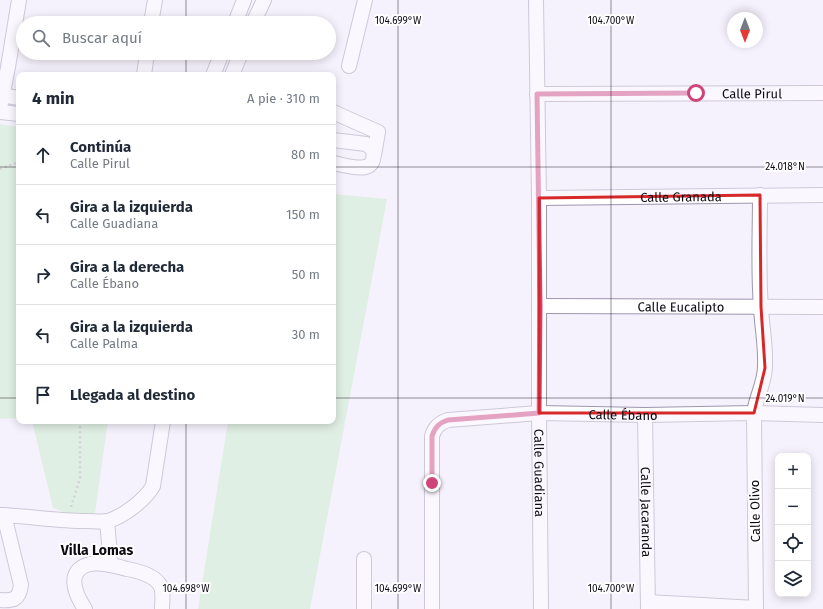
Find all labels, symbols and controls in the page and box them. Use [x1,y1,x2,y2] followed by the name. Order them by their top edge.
[727,12,763,48] north arrow
[375,15,422,27] text: 104.699°W
[588,15,635,27] text: 104.700°W
[16,16,336,60] search box
[30,27,52,49] icon: search
[62,29,142,47] text: Buscar aquí
[687,84,705,102] route start
[722,86,782,101] street label: Calle Pirul
[32,88,75,109] text: 4 min
[247,91,320,106] text: A pie · 310 m
[70,138,131,156] text: Continúa
[32,144,54,166] icon: ahead
[291,147,320,162] text: 80 m
[70,156,130,171] text: Calle Pirul
[765,161,805,173] text: 24.018°N
[640,189,722,204] street label: Calle Granada
[70,198,193,216] text: Gira a la izquierda
[32,204,54,226] icon: left
[286,207,320,222] text: 150 m
[70,216,158,231] text: Calle Guadiana
[70,258,184,276] text: Gira a la derecha
[32,264,54,286] icon: right
[292,267,320,282] text: 50 m
[70,276,139,291] text: Calle Ébano
[638,299,724,314] street label: Calle Eucalipto
[70,318,193,336] text: Gira a la izquierda
[32,324,54,346] icon: left
[292,327,320,342] text: 30 m
[70,336,138,351] text: Calle Palma
[32,384,54,406] icon: arrive
[70,386,195,404] text: Llegada al destino
[765,393,805,405] text: 24.019°N
[588,406,658,423] street label: Calle Ébano
[532,429,548,517] street label: Calle Guadiana
[775,453,811,597] map controls
[775,453,811,489] button: +
[638,467,655,557] street label: Calle Jacaranda
[423,474,441,492] route end
[747,480,763,542] street label: Calle Olivo
[775,489,811,525] button: −
[775,525,811,561] button: locate
[60,542,133,559] district label: Villa Lomas
[775,561,811,597] button: layers
[163,583,210,595] text: 104.698°W
[375,583,422,595] text: 104.699°W
[588,583,635,595] text: 104.700°W

